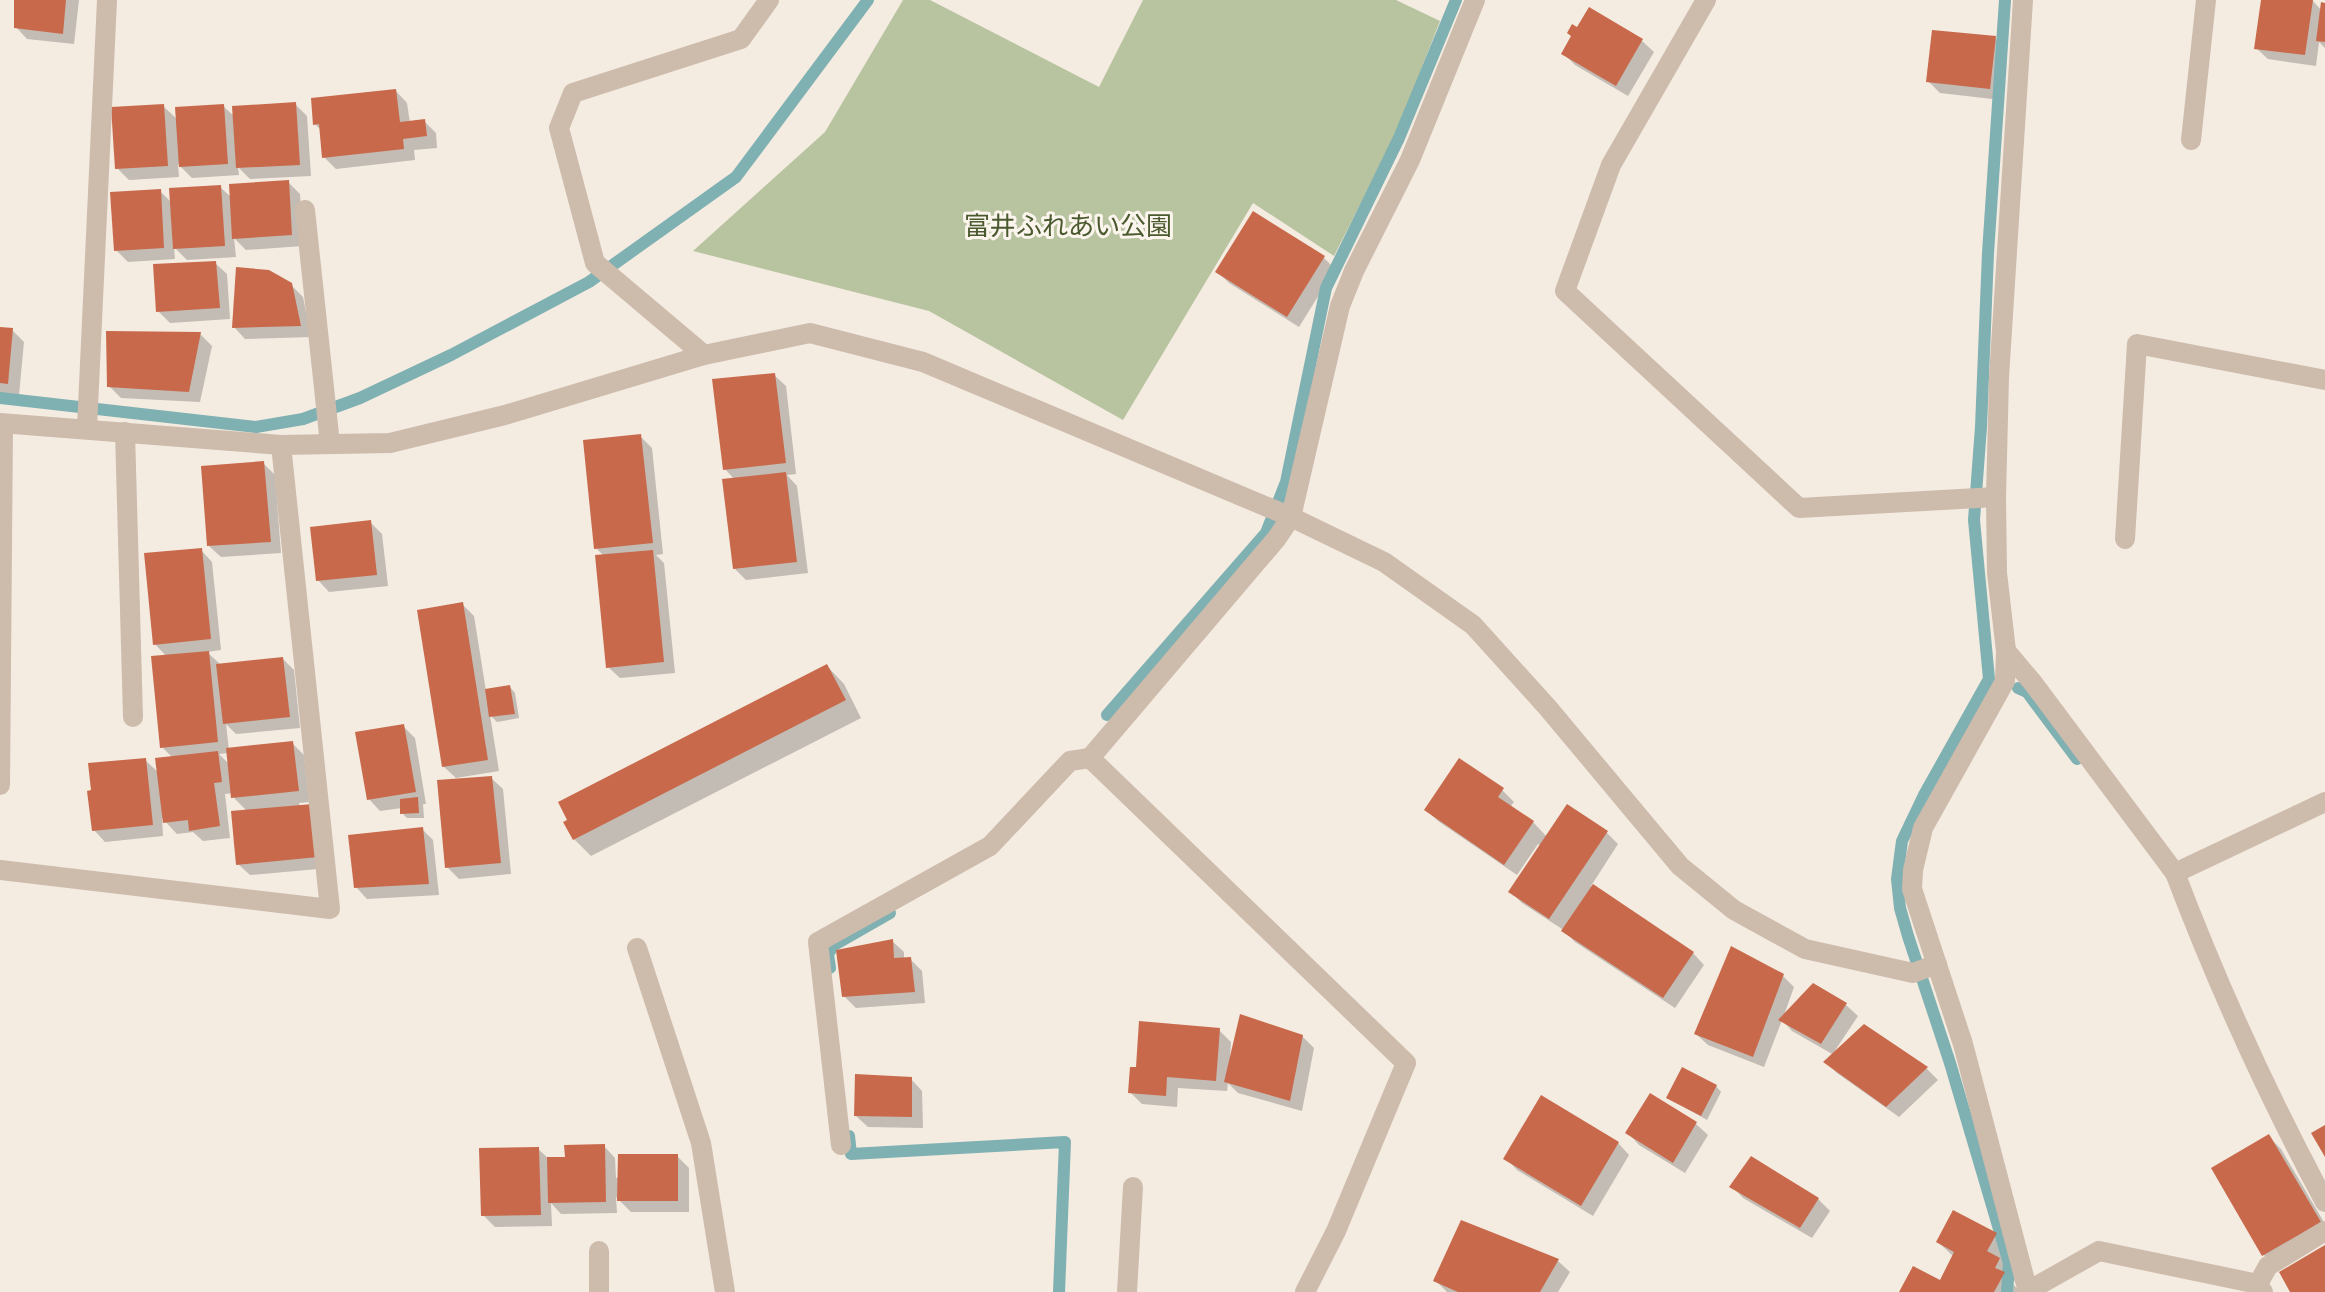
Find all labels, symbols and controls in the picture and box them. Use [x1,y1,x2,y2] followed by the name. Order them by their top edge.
[964,211,1172,241] park label: 富井ふれあい公園

